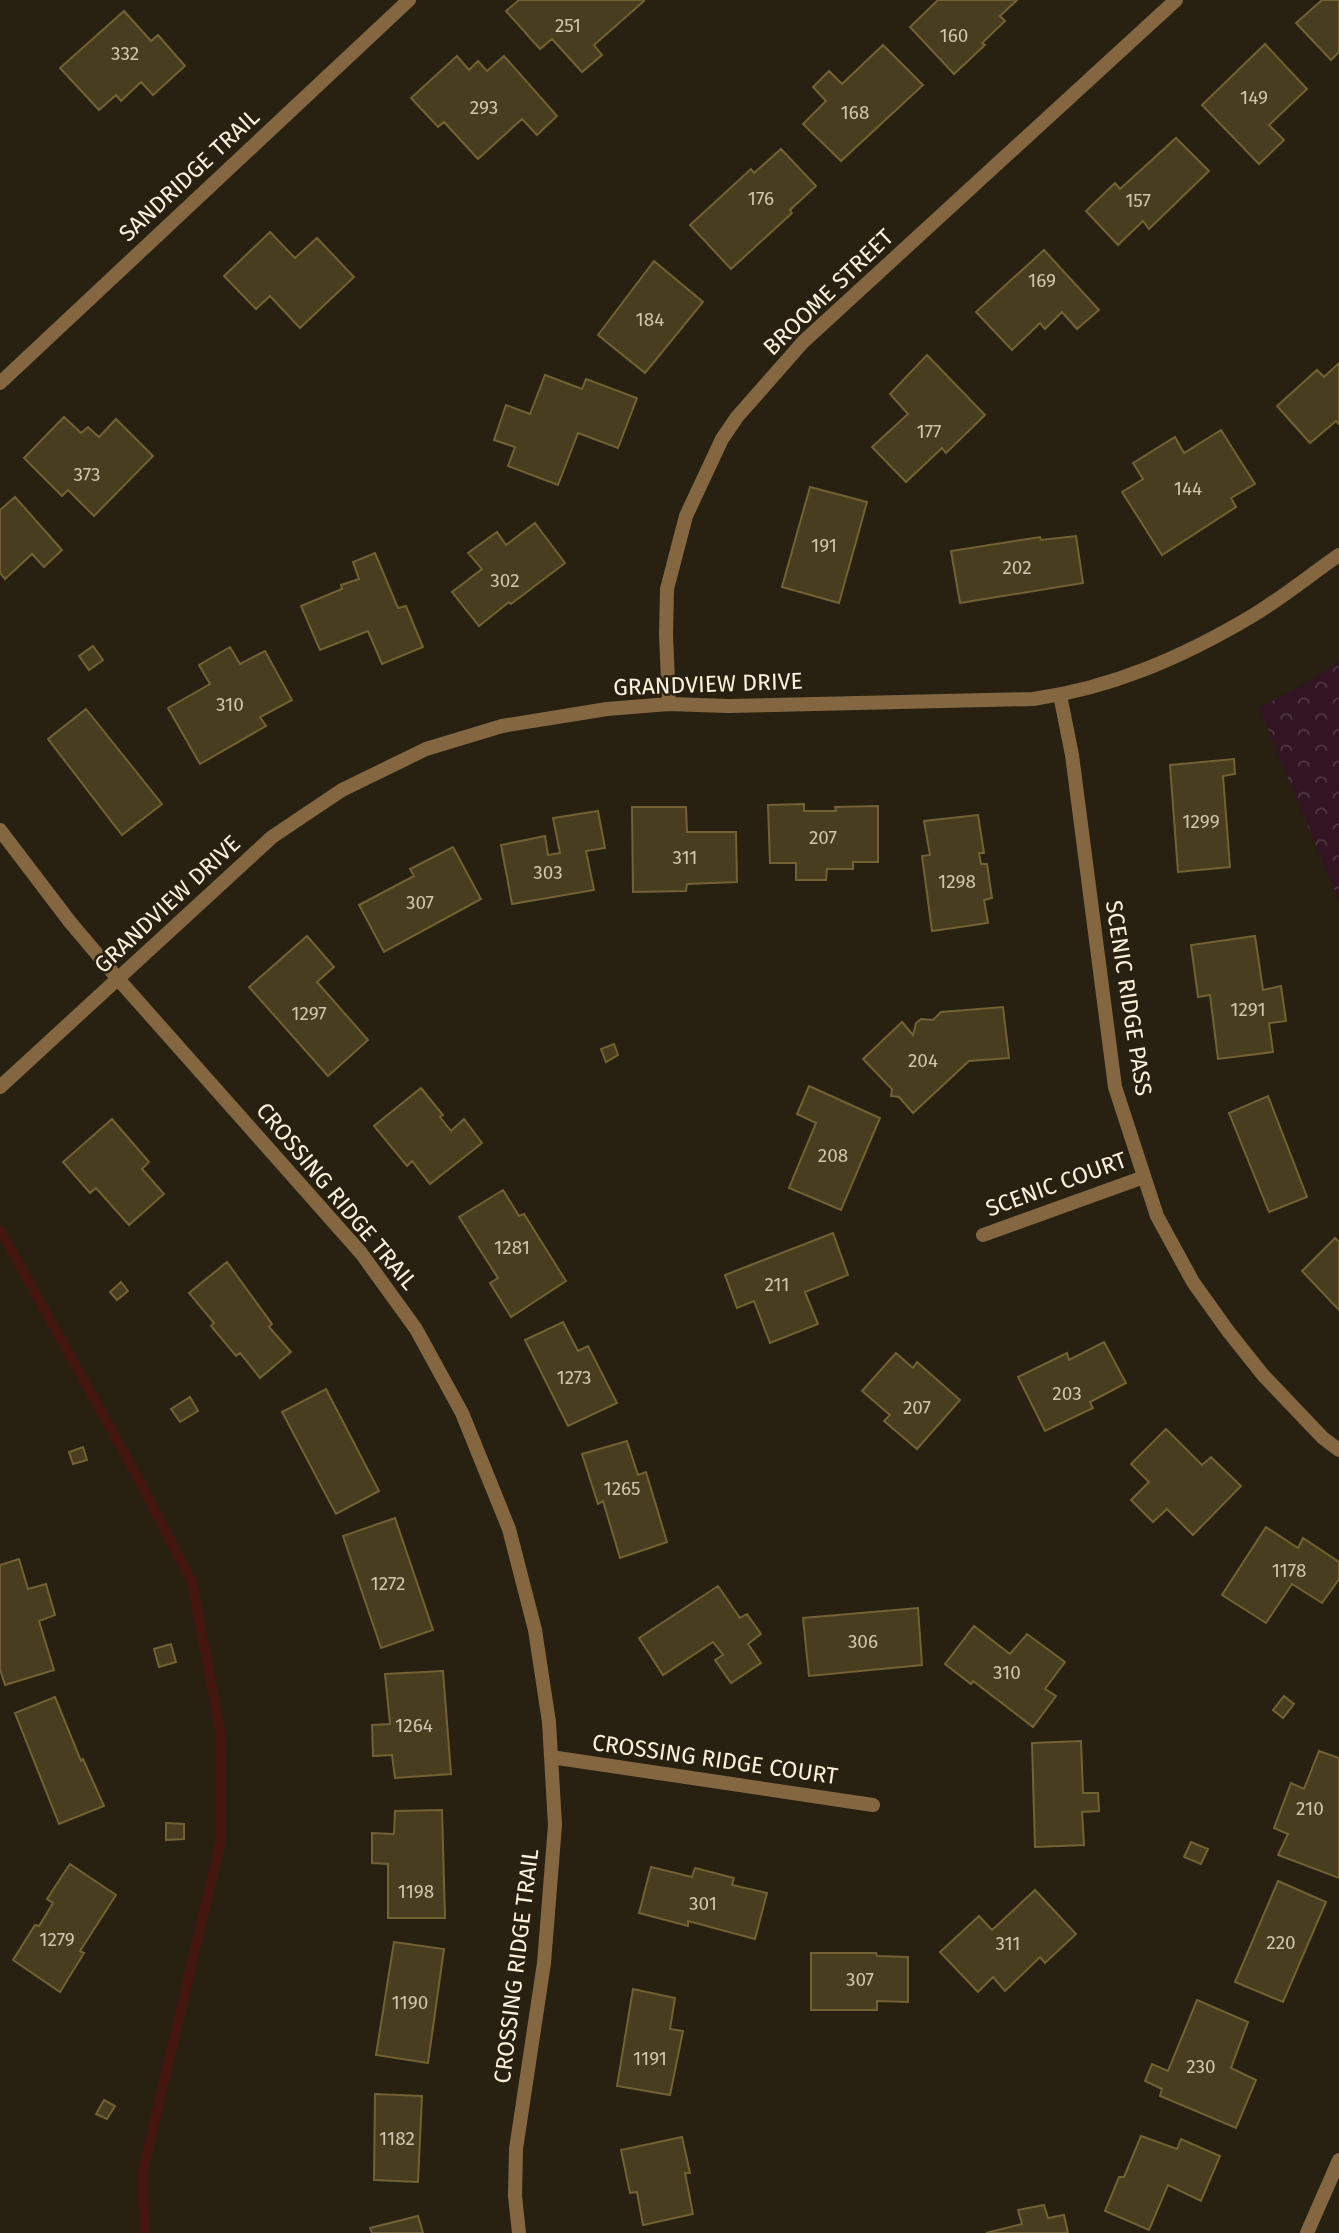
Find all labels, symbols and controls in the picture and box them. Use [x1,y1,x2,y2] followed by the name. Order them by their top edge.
[555,14,581,37] house number: 251
[940,24,968,47] house number: 160
[111,42,139,65] house number: 332
[1240,86,1268,109] house number: 149
[470,96,498,119] house number: 293
[841,101,869,124] house number: 168
[113,103,265,247] street label: SANDRIDGE TRAIL
[748,187,774,210] house number: 176
[1125,189,1151,212] house number: 157
[757,223,899,361] street label: BROOME STREET
[1028,269,1056,292] house number: 169
[636,308,664,331] house number: 184
[916,420,942,443] house number: 177
[73,463,101,486] house number: 373
[1174,477,1202,500] house number: 144
[811,534,837,557] house number: 191
[1002,556,1032,579] house number: 202
[490,569,520,592] house number: 302
[613,667,803,701] street label: GRANDVIEW DRIVE
[216,693,244,716] house number: 310
[1182,810,1220,833] house number: 1299
[809,826,837,849] house number: 207
[88,829,246,979] street label: GRANDVIEW DRIVE
[672,846,698,869] house number: 311
[533,861,563,884] house number: 303
[938,870,976,893] house number: 1298
[406,891,434,914] house number: 307
[1100,898,1158,1098] street label: SCENIC RIDGE PASS
[1230,998,1266,1021] house number: 1291
[291,1002,327,1025] house number: 1297
[908,1049,938,1072] house number: 204
[250,1097,424,1295] street label: CROSSING RIDGE TRAIL
[818,1144,848,1167] house number: 208
[982,1145,1130,1222] street label: SCENIC COURT
[494,1236,530,1259] house number: 1281
[764,1273,790,1296] house number: 211
[556,1366,592,1389] house number: 1273
[1052,1382,1082,1405] house number: 203
[903,1396,931,1419] house number: 207
[603,1477,641,1500] house number: 1265
[1272,1559,1306,1582] house number: 1178
[371,1572,406,1595] house number: 1272
[848,1630,878,1653] house number: 306
[993,1661,1021,1684] house number: 310
[395,1714,433,1737] house number: 1264
[590,1728,840,1790] street label: CROSSING RIDGE COURT
[1296,1797,1324,1820] house number: 210
[488,1847,544,2085] street label: CROSSING RIDGE TRAIL
[398,1880,434,1903] house number: 1198
[689,1892,717,1915] house number: 301
[39,1928,75,1951] house number: 1279
[1266,1931,1296,1954] house number: 220
[995,1932,1021,1955] house number: 311
[846,1968,874,1991] house number: 307
[392,1991,428,2014] house number: 1190
[633,2047,667,2070] house number: 1191
[1186,2055,1216,2078] house number: 230
[379,2127,415,2150] house number: 1182

